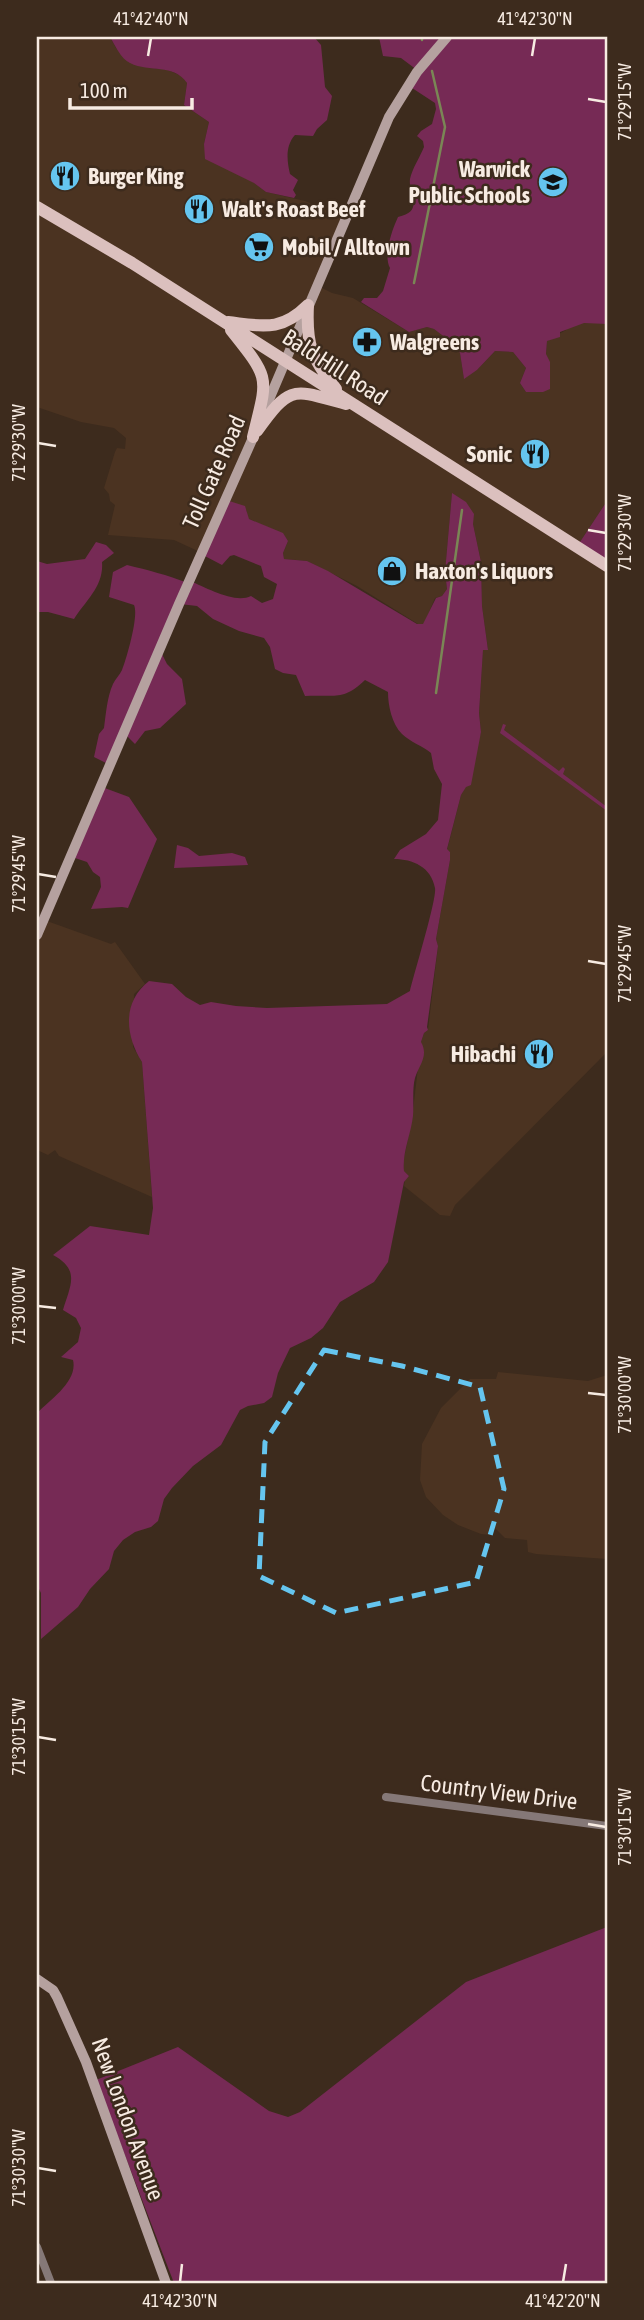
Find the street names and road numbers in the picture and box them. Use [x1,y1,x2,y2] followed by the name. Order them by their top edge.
[278,324,392,410] street label: Bald Hill Road
[177,411,251,533] street label: Toll Gate Road
[419,1769,579,1815] street label: Country View Drive
[87,2034,169,2204] street label: New London Avenue

